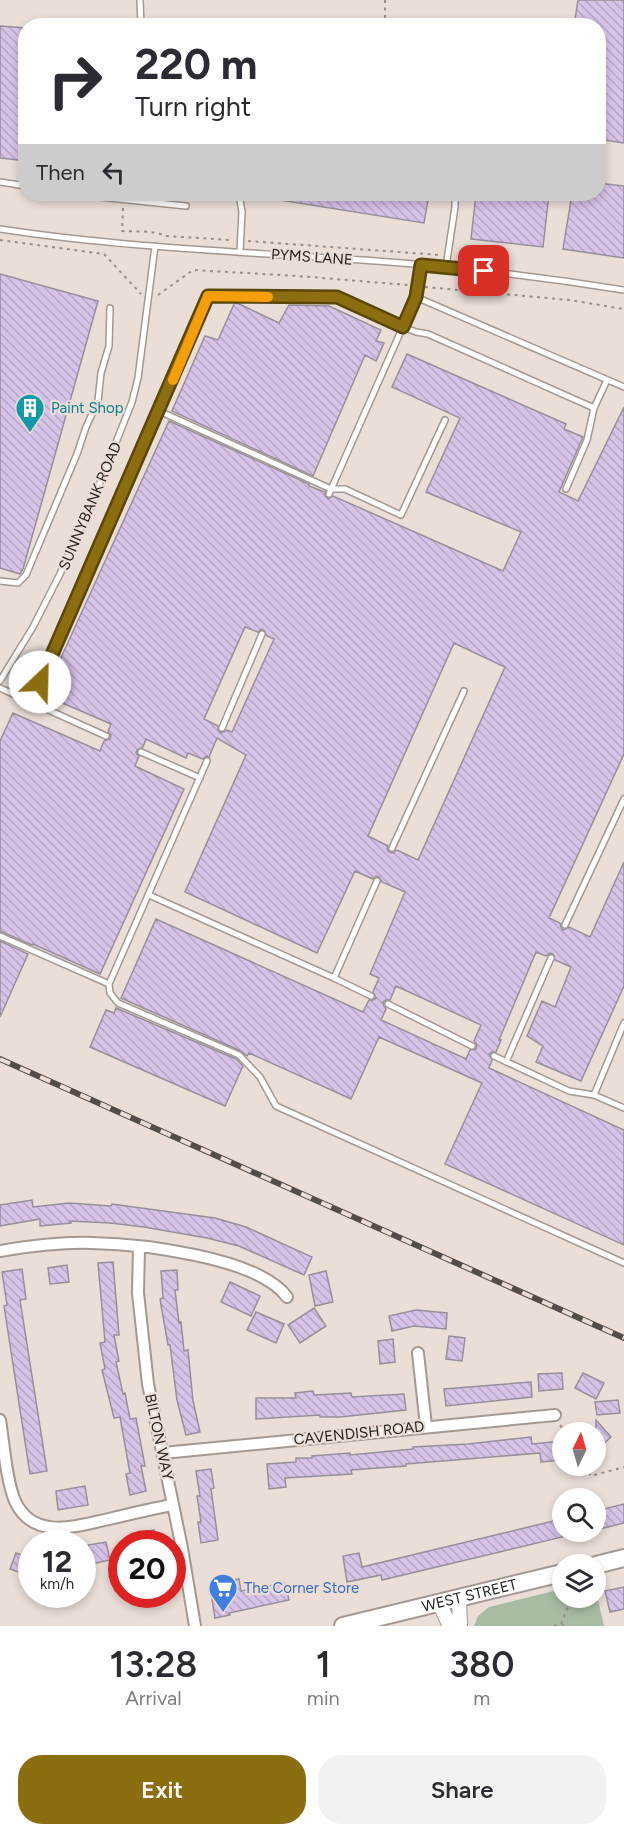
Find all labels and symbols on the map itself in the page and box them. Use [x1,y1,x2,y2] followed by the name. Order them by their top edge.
[271,245,353,269] street label: PYMS LANE
[458,245,509,296] pin
[14,392,46,434] building icon: Paint Shop
[51,399,124,417] place label: Paint Shop
[55,439,125,573] street label: SUNNYBANK ROAD
[8,650,72,714] position arrow
[141,1392,177,1482] street label: BILTON WAY
[293,1417,425,1449] street label: CAVENDISH ROAD
[552,1422,606,1476] north arrow
[108,1530,186,1608] speed limit sign: 20
[207,1572,239,1614] supermarket icon: The Corner Store
[420,1575,520,1616] street label: WEST STREET
[244,1579,359,1597] place label: The Corner Store

